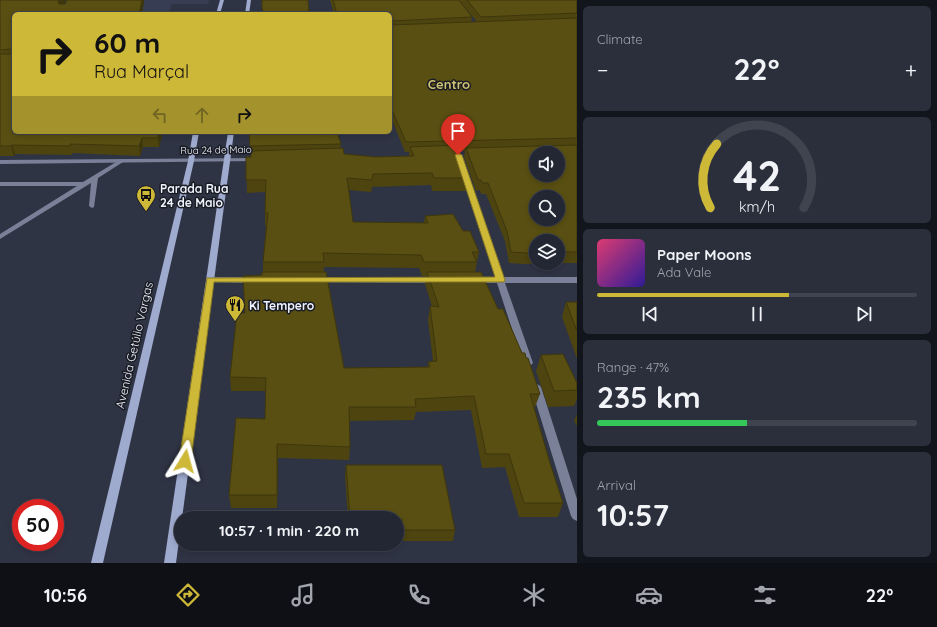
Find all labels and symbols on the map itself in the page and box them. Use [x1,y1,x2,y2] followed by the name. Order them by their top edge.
[428,76,470,92] district label: Centro
[441,114,475,155] pin
[180,143,252,157] street label: Rua 24 de Maio
[160,181,228,210] place label: Parada Rua 24 de Maio
[135,184,157,212] bus stop icon: Parada Rua 24 de Maio
[112,280,156,410] street label: Avenida Getúlio Vargas
[224,294,246,322] restaurant icon: Ki Tempero
[249,298,315,313] place label: Ki Tempero
[164,440,206,482] position arrow
[12,499,64,551] speed limit sign: 50

